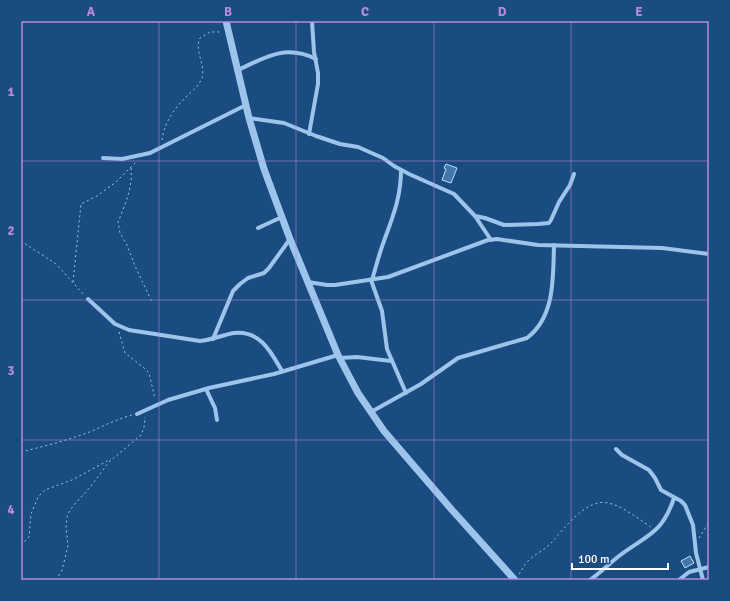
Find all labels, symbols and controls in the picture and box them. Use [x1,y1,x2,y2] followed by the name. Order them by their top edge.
[87,4,96,20] text: A
[224,4,232,20] text: B
[361,4,369,20] text: C
[498,4,507,20] text: D
[635,4,643,20] text: E
[7,84,15,100] text: 1
[7,223,15,239] text: 2
[7,363,15,379] text: 3
[7,502,15,518] text: 4
[572,545,668,571] scale bar
[578,552,610,567] text: 100 m

